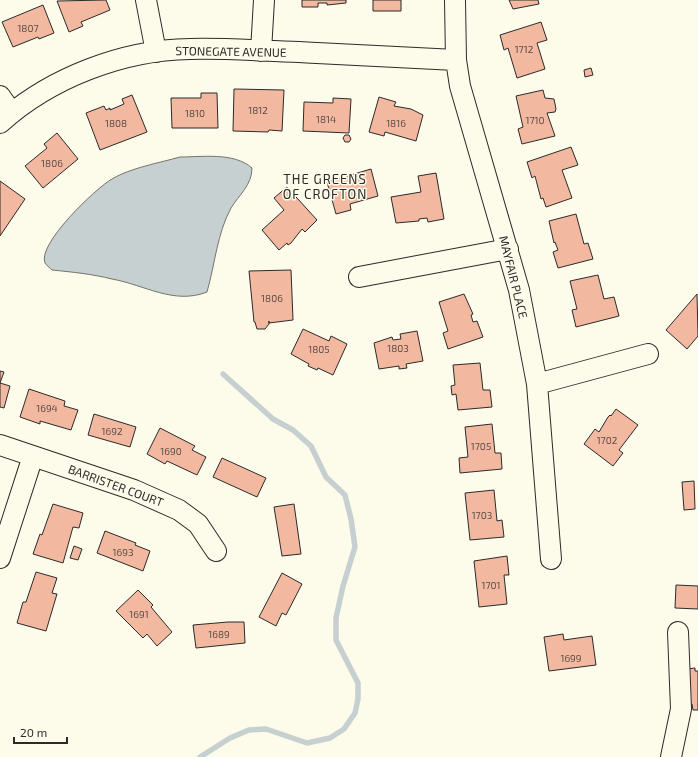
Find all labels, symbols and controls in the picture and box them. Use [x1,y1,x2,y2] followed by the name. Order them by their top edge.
[17,22,39,34] house number: 1807
[175,43,287,59] street label: STONEGATE AVENUE
[515,43,534,55] house number: 1712
[248,104,268,116] house number: 1812
[185,107,205,119] house number: 1810
[316,113,336,125] house number: 1814
[525,114,545,126] house number: 1710
[105,117,127,129] house number: 1808
[386,117,406,129] house number: 1816
[41,157,63,169] house number: 1806
[283,171,367,202] district label: THE GREENS OF CROFTON
[497,234,531,320] street label: MAYFAIR PLACE
[261,292,283,304] house number: 1806
[387,342,409,354] house number: 1803
[308,343,330,355] house number: 1805
[36,402,58,414] house number: 1694
[101,425,123,437] house number: 1692
[597,434,618,446] house number: 1702
[471,440,491,452] house number: 1705
[160,445,182,457] house number: 1690
[66,461,166,509] street label: BARRISTER COURT
[472,509,492,521] house number: 1703
[113,546,133,558] house number: 1693
[481,579,501,591] house number: 1701
[129,608,149,620] house number: 1691
[208,628,230,640] house number: 1689
[560,652,582,664] house number: 1699
[14,719,67,745] scale bar
[20,725,47,739] text: 20 m

